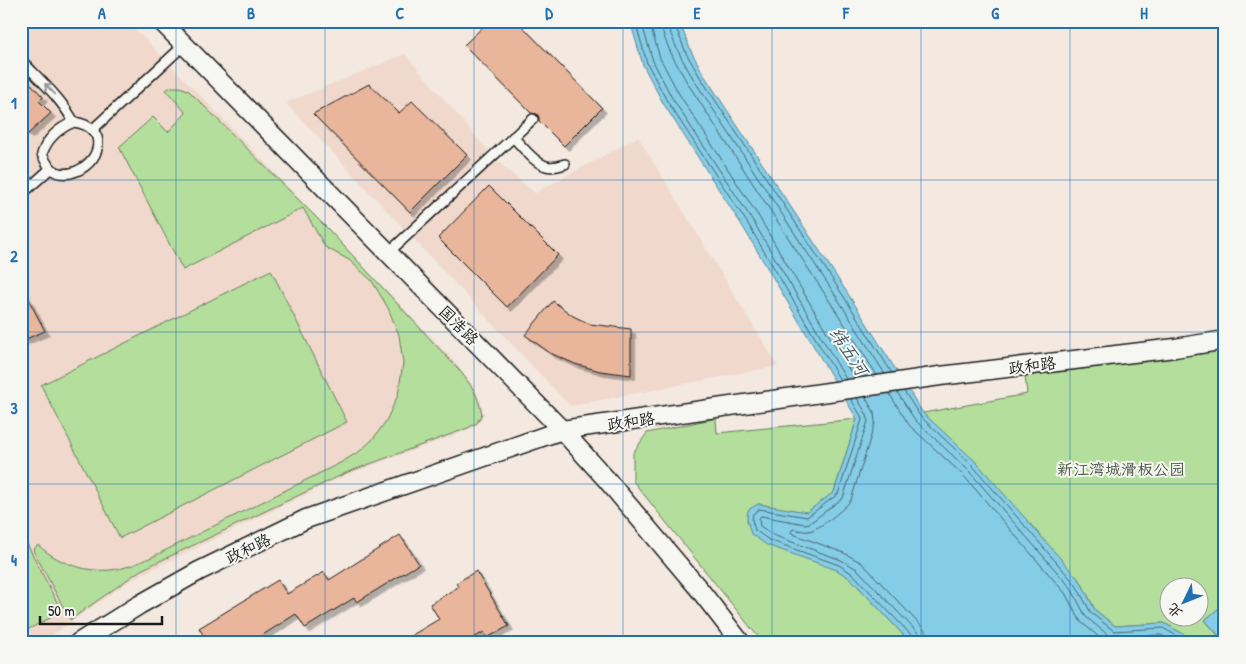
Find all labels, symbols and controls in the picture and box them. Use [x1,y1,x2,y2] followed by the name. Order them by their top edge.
[98,2,106,24] text: A
[247,2,255,24] text: B
[396,2,405,24] text: C
[545,2,553,24] text: D
[693,2,701,24] text: E
[842,2,850,24] text: F
[991,2,999,24] text: G
[1140,2,1148,24] text: H
[44,83,56,96] one-way arrow
[11,92,17,114] text: 1
[10,245,18,267] text: 2
[434,300,484,350] street label: 国浩路
[824,322,876,383] water label: 纬五河
[1007,351,1057,379] street label: 政和路
[10,397,18,419] text: 3
[606,407,656,435] street label: 政和路
[1057,458,1185,480] park label: 新江湾城滑板公园
[222,528,274,568] street label: 政和路
[11,549,17,571] text: 4
[1158,576,1208,626] north arrow
[40,594,162,626] scale bar
[48,600,75,621] text: 50 m
[1162,600,1186,623] text: 北

